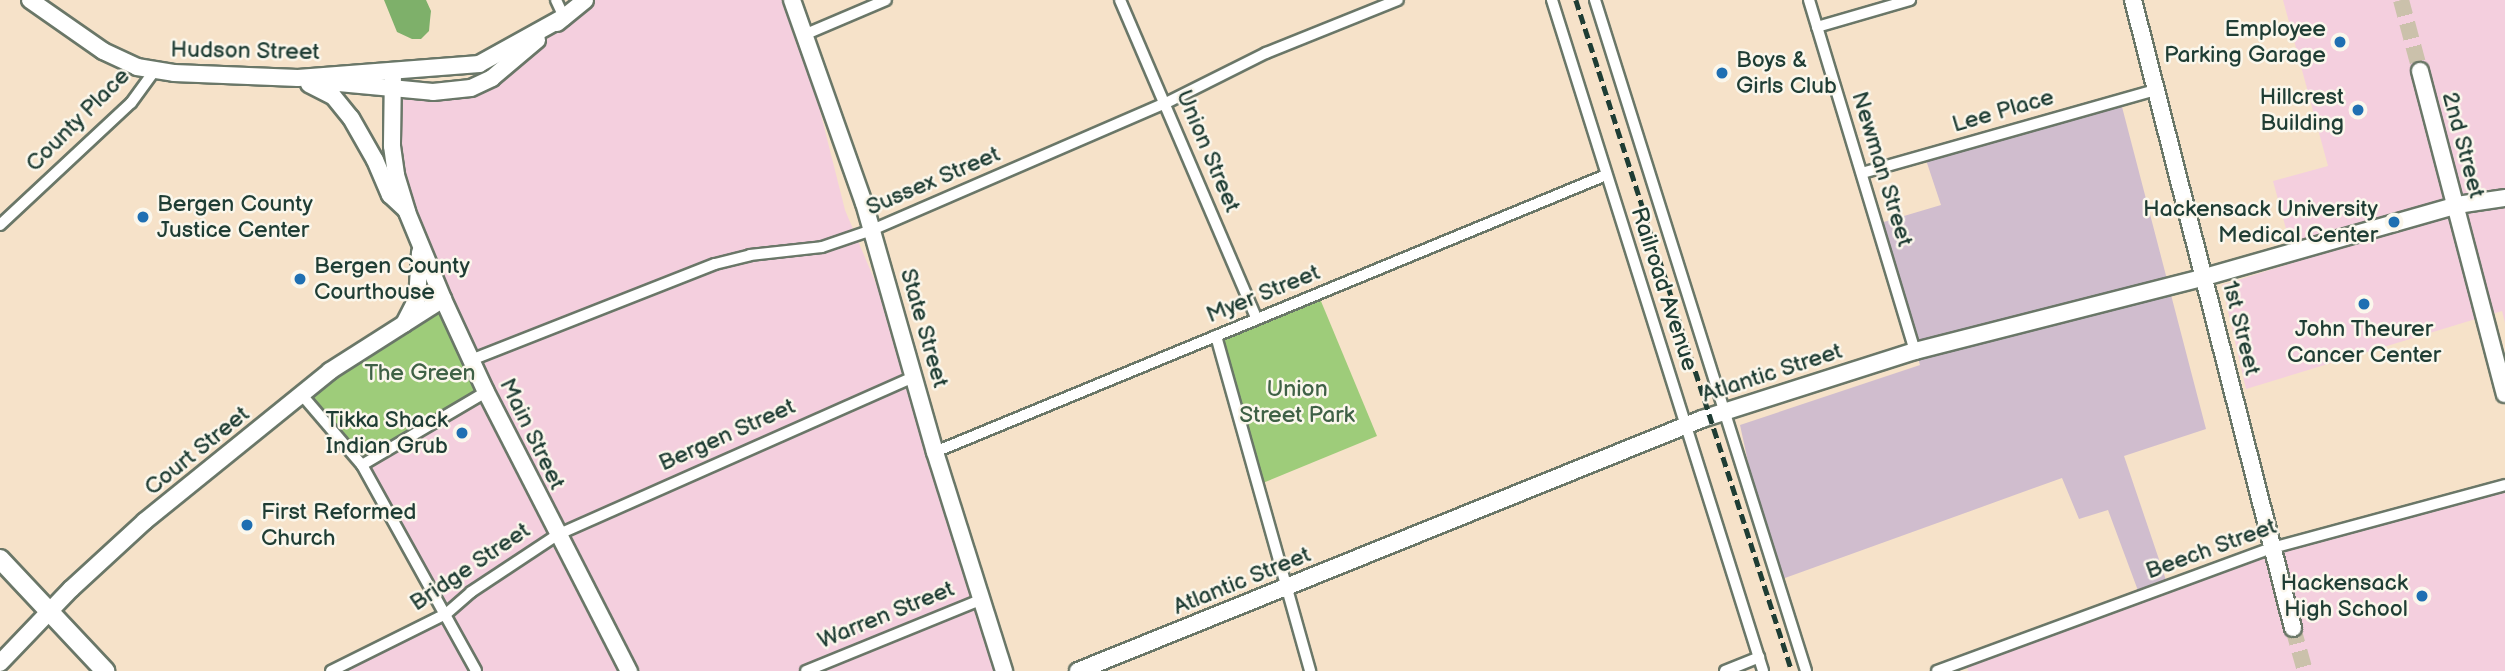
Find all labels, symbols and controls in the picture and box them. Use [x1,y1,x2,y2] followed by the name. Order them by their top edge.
[2164,15,2326,69] place label: Employee Parking Garage
[2332,34,2348,50] marker: Employee Parking Garage
[170,36,320,66] street label: Hudson Street
[1736,46,1837,100] place label: Boys & Girls Club
[20,62,136,178] street label: County Place
[1714,65,1730,81] marker: Boys & Girls Club
[1949,83,2057,139] street label: Lee Place
[2260,83,2344,137] place label: Hillcrest Building
[1170,86,1246,216] street label: Union Street
[1845,88,1919,250] street label: Newman Street
[2436,89,2490,201] street label: 2nd Street
[2350,102,2366,118] marker: Hillcrest Building
[862,140,1004,222] street label: Sussex Street
[157,190,313,244] place label: Bergen County Justice Center
[2143,195,2378,249] place label: Hackensack University Medical Center
[1625,204,1703,374] street label: Railroad Avenue
[135,209,151,225] marker: Bergen County Justice Center
[2384,212,2404,232] marker: Hackensack University Medical Center
[314,252,470,306] place label: Bergen County Courthouse
[1202,259,1324,329] street label: Myer Street
[894,265,954,391] street label: State Street
[292,271,308,287] marker: Bergen County Courthouse
[2216,278,2266,378] street label: 1st Street
[2356,296,2372,312] marker: John Theurer Cancer Center
[2287,315,2441,369] place label: John Theurer Cancer Center
[1698,337,1846,409] street label: Atlantic Street
[364,359,476,387] park label: The Green
[493,374,571,494] street label: Main Street
[1239,375,1355,429] park label: Union Street Park
[654,393,800,477] street label: Bergen Street
[139,400,255,502] street label: Court Street
[325,406,448,460] place label: Tikka Shack Indian Grub
[454,425,470,441] marker: Tikka Shack Indian Grub
[261,498,416,552] place label: First Reformed Church
[2142,513,2280,585] street label: Beech Street
[239,517,255,533] marker: First Reformed Church
[405,517,535,617] street label: Bridge Street
[1169,541,1315,621] street label: Atlantic Street
[2281,569,2408,623] place label: Hackensack High School
[814,575,958,655] street label: Warren Street
[2414,588,2430,604] marker: Hackensack High School

